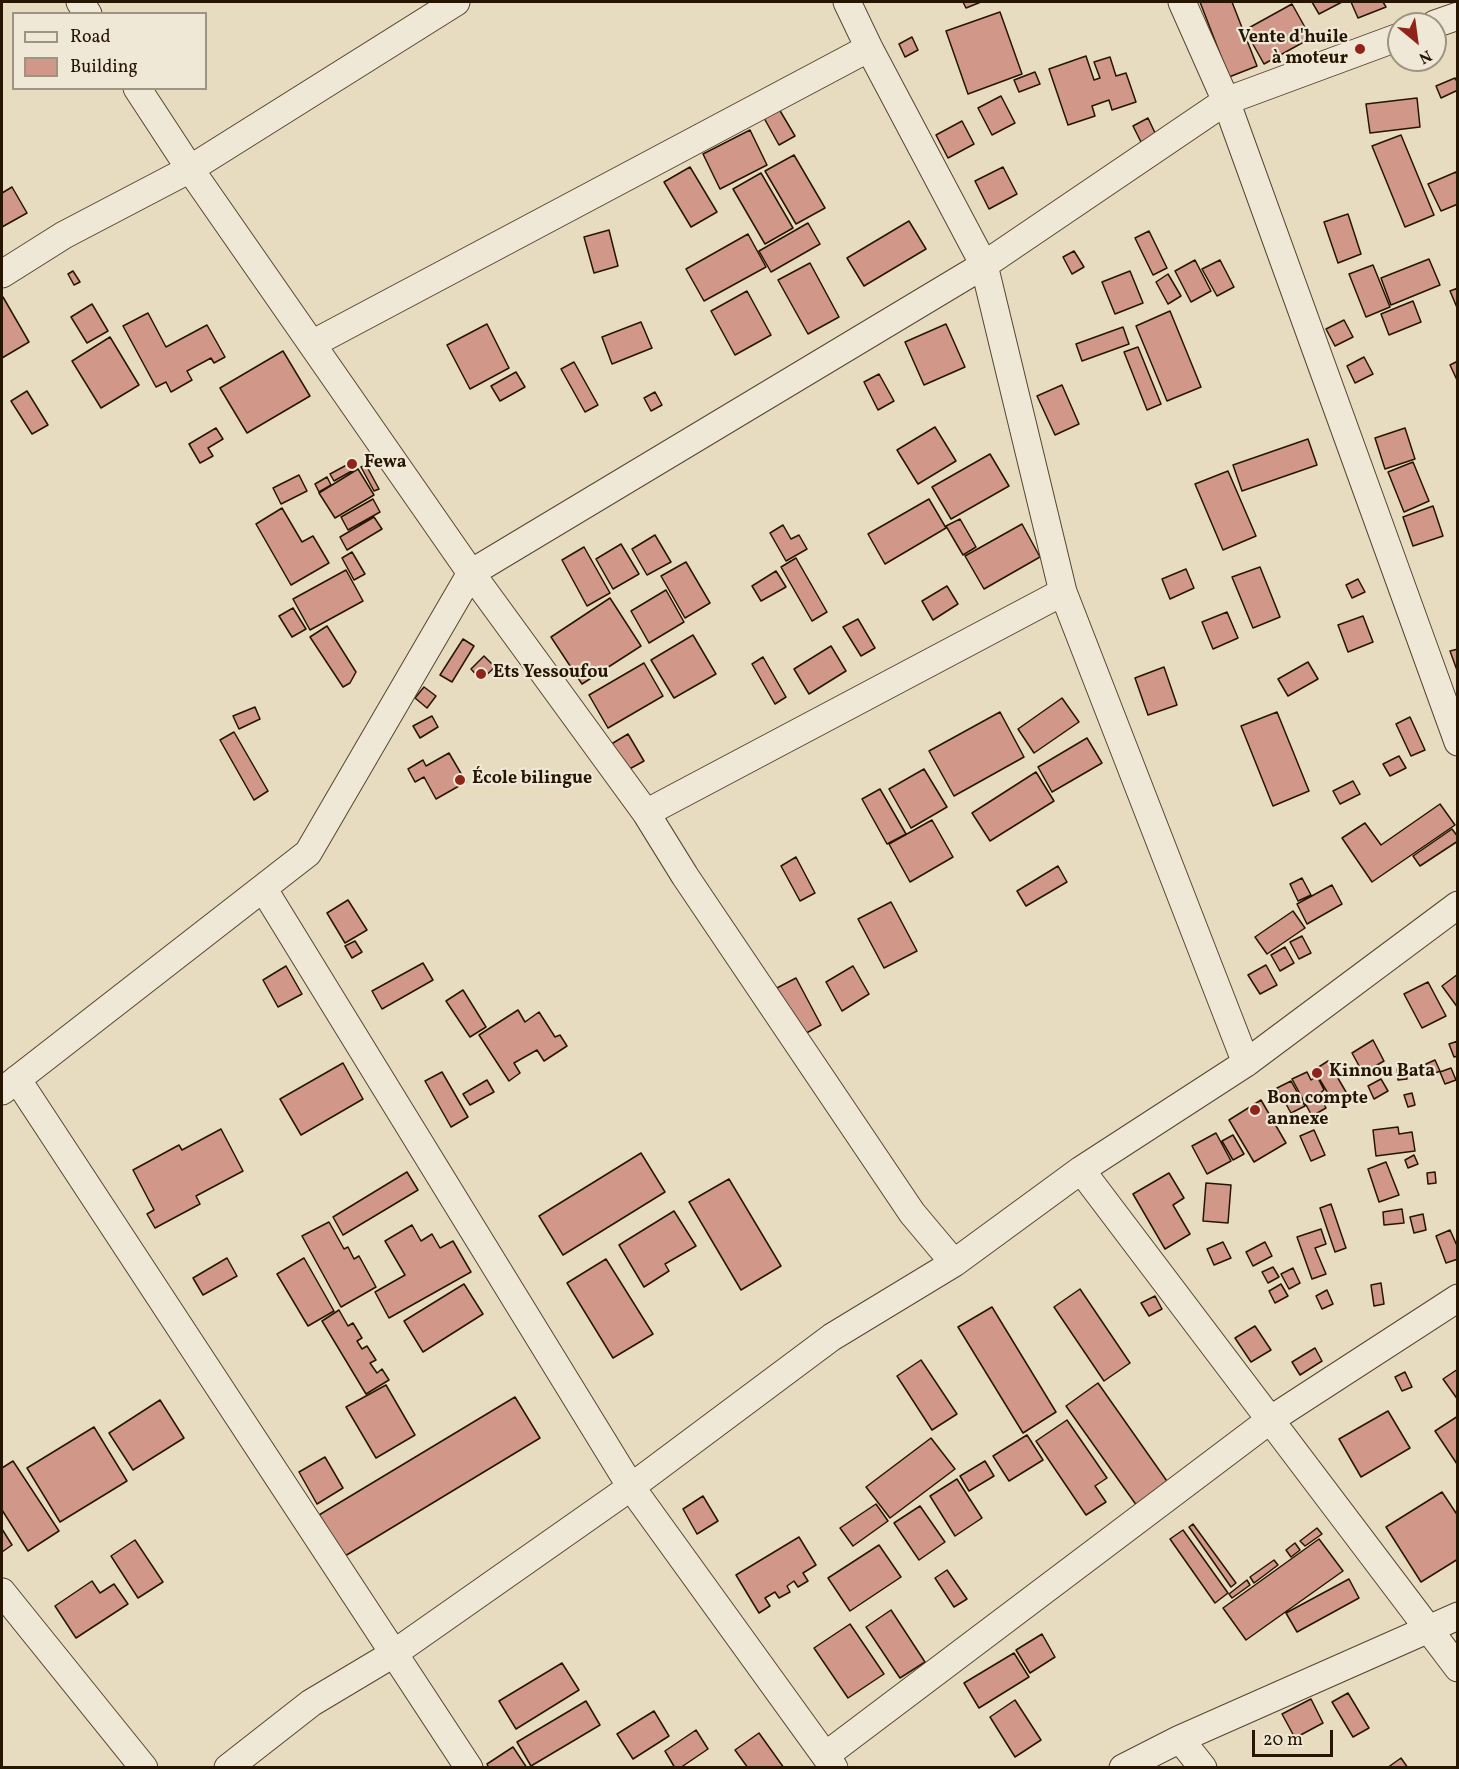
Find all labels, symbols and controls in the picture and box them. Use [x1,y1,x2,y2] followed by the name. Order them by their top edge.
[12,12,207,90] legend
[1387,12,1447,72] north arrow
[70,25,111,50] text: Road
[1238,28,1348,70] place label: Vente d'huile à moteur
[1353,42,1367,56] marker: Vente d'huile à moteur
[1414,44,1435,68] text: N
[70,55,138,80] text: Building
[364,453,407,475] place label: Fewa
[345,457,359,471] marker: Fewa
[493,663,608,685] place label: Ets Yessoufou
[474,667,488,681] marker: Ets Yessoufou
[472,769,592,791] place label: École bilingue
[453,773,467,787] marker: École bilingue
[1329,1062,1435,1084] place label: Kinnou Bata
[1310,1066,1324,1080] marker: Kinnou Bata
[1267,1089,1368,1132] place label: Bon compte annexe
[1248,1103,1262,1117] marker: Bon compte annexe
[1255,1718,1336,1756] scale bar
[1263,1728,1303,1753] text: 20 m

